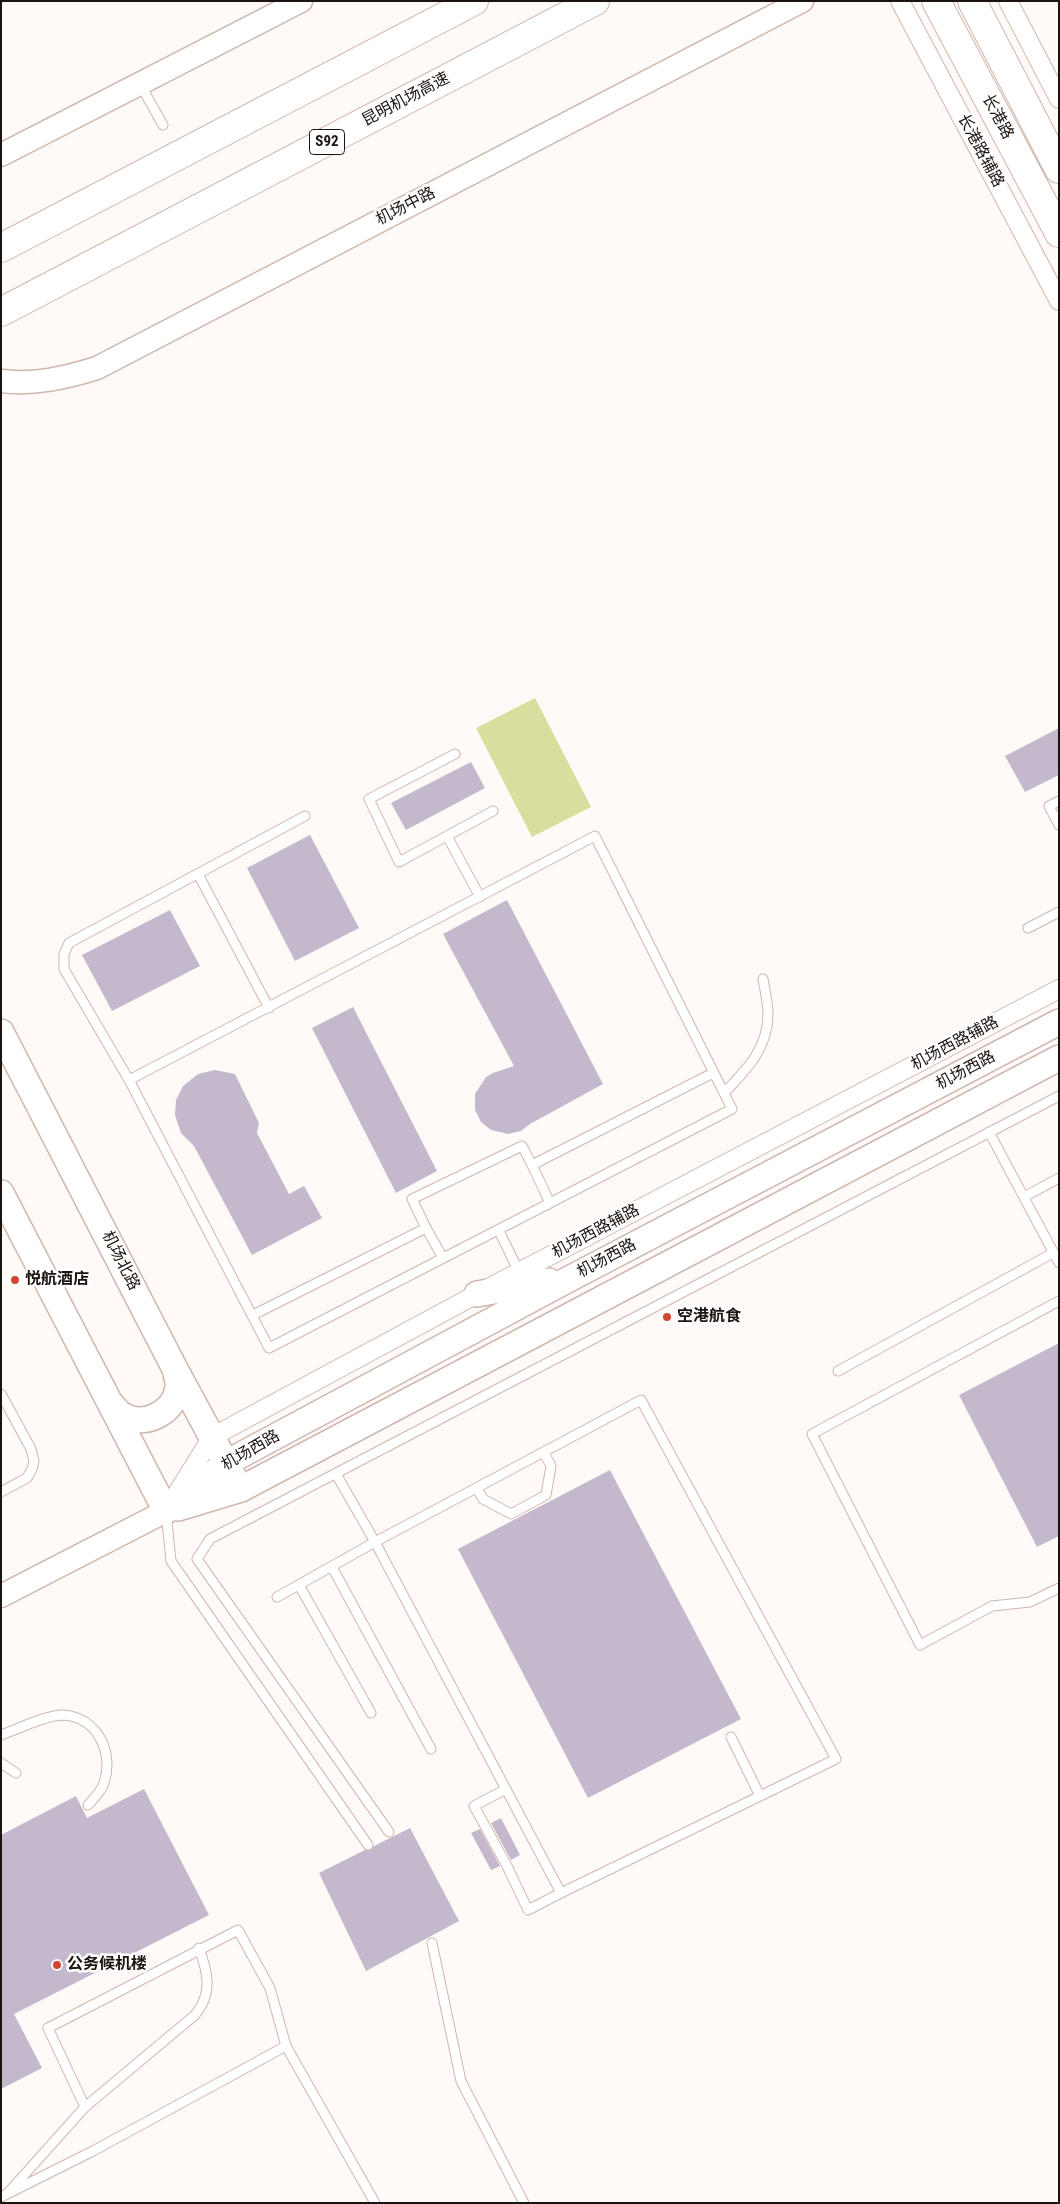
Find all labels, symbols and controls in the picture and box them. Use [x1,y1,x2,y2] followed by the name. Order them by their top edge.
[359,69,453,131] street label: 昆明机场高速
[977,91,1017,143] street label: 长港路
[953,111,1007,191] street label: 长港路辅路
[310,130,344,154] road number: S92
[373,184,439,230] street label: 机场中路
[908,1013,1002,1075] street label: 机场西路辅路
[933,1048,999,1094] street label: 机场西路
[549,1201,643,1263] street label: 机场西路辅路
[97,1228,143,1294] street label: 机场北路
[574,1236,640,1282] street label: 机场西路
[25,1270,89,1290] place label: 悦航酒店
[9,1274,21,1286] marker: 悦航酒店
[677,1307,741,1327] place label: 空港航食
[661,1311,673,1323] marker: 空港航食
[218,1427,284,1475] street label: 机场西路
[67,1955,147,1975] place label: 公务候机楼
[51,1959,63,1971] marker: 公务候机楼

